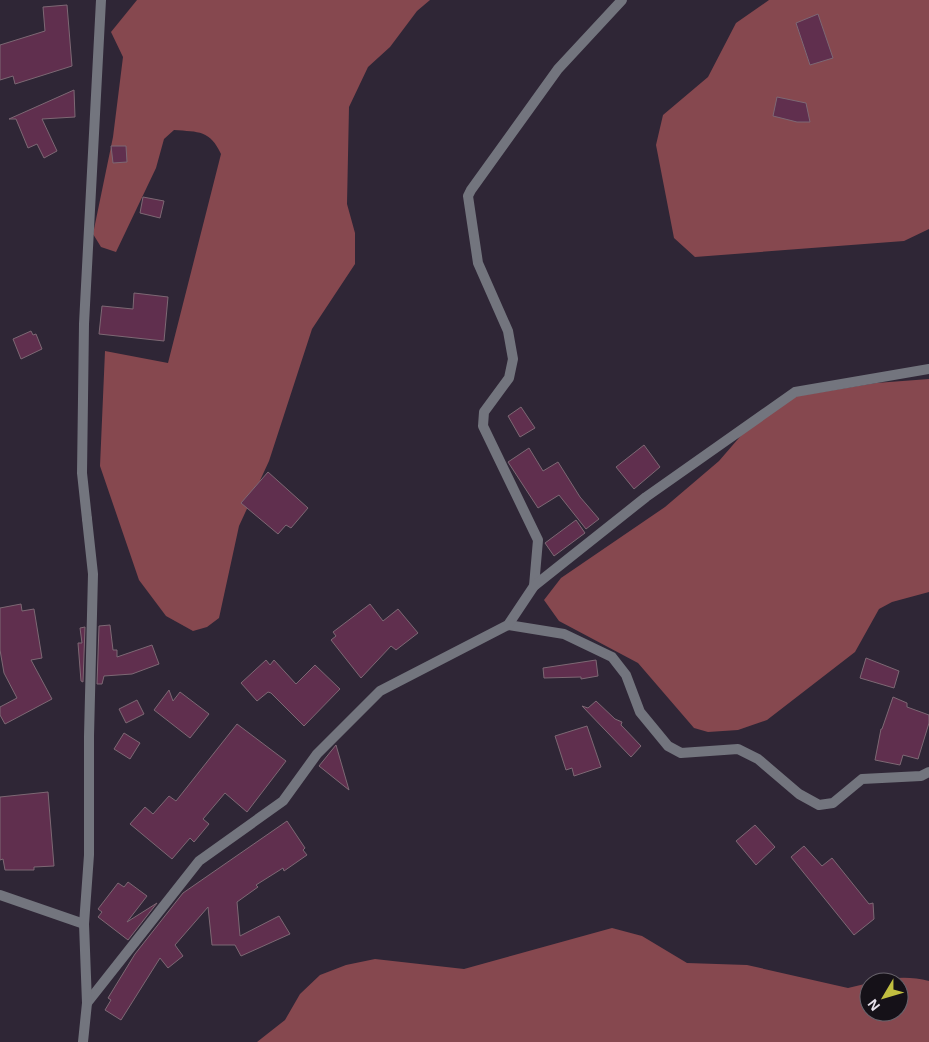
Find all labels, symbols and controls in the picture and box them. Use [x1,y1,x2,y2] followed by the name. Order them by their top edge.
[859,972,909,1022] north arrow
[864,996,883,1014] text: N

